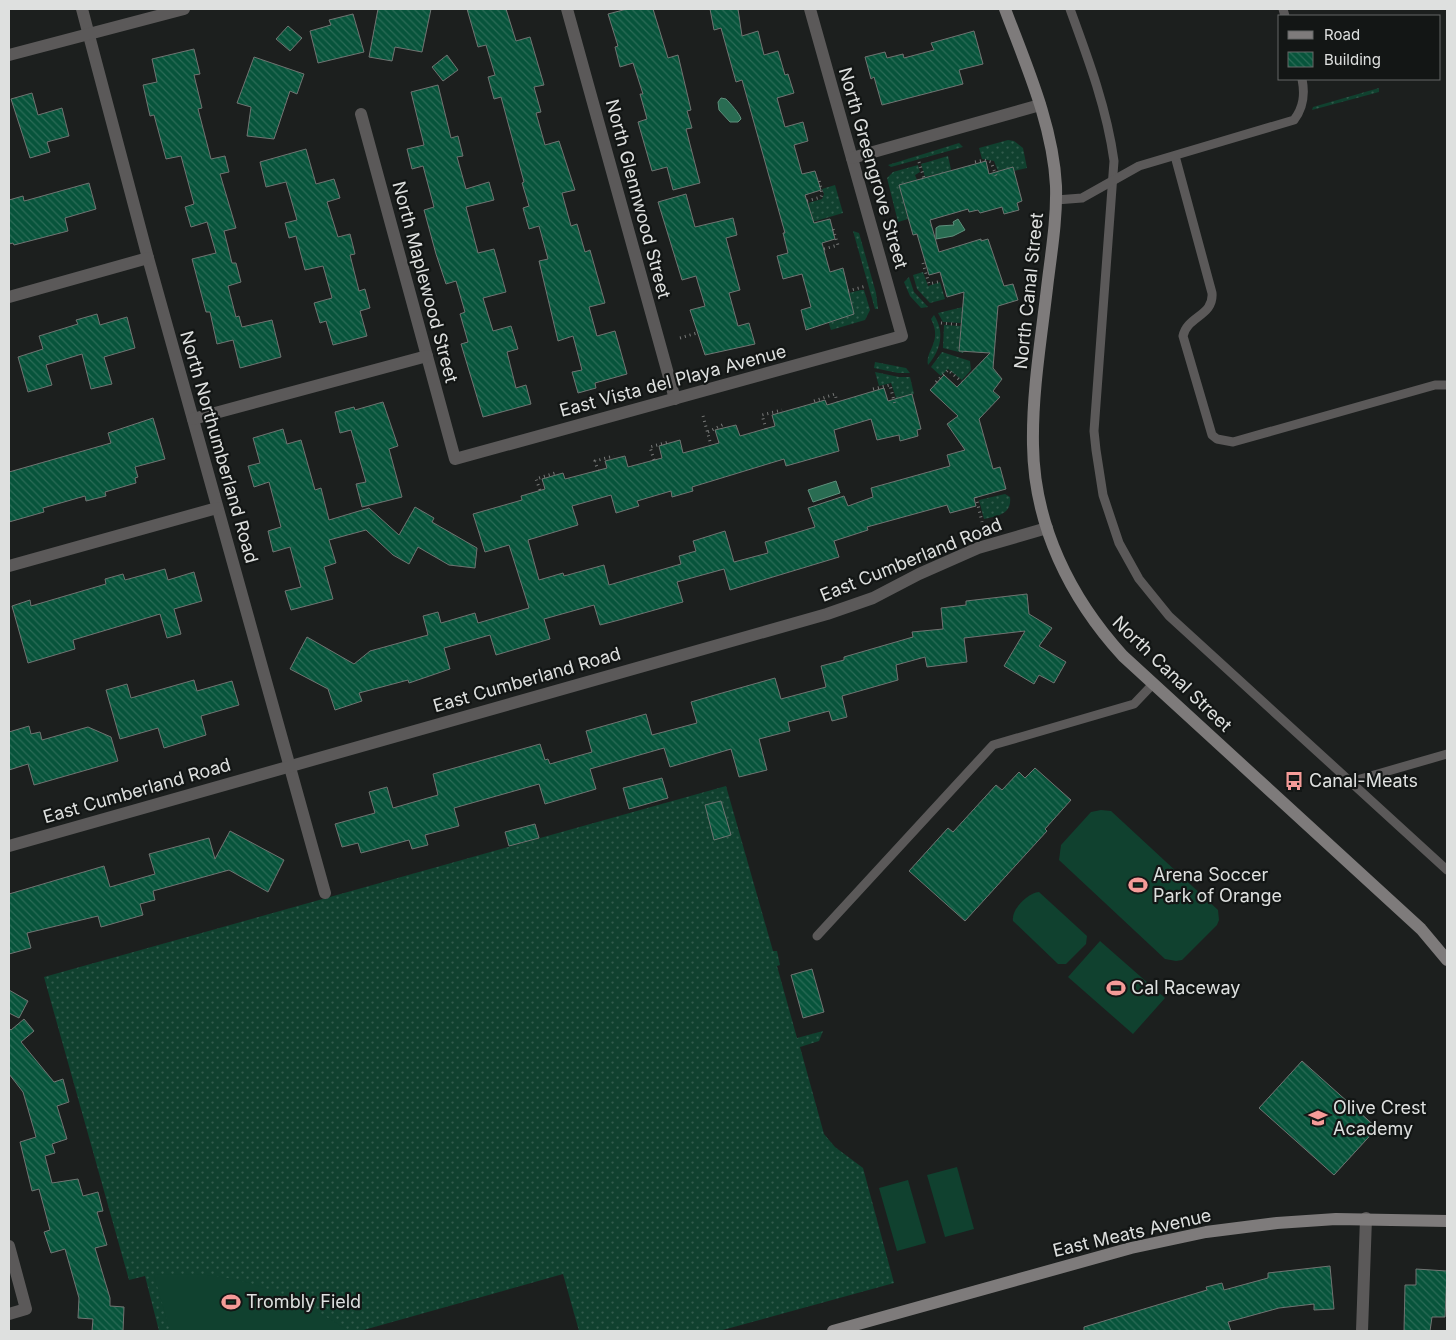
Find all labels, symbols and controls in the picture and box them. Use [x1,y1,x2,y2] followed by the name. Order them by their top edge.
[1278,15,1441,80] legend
[1324,25,1360,44] text: Road
[1324,50,1381,69] text: Building
[835,65,912,271] street label: North Greengrove Street
[602,97,675,301] street label: North Glennwood Street
[388,179,463,385] street label: North Maplewood Street
[1010,212,1047,370] street label: North Canal Street
[176,328,263,565] street label: North Northumberland Road
[557,340,789,421] street label: East Vista del Playa Avenue
[817,513,1005,606] street label: East Cumberland Road
[1109,611,1236,736] street label: North Canal Street
[431,643,623,716] street label: East Cumberland Road
[41,754,233,827] street label: East Cumberland Road
[1283,770,1305,792] bus stop icon: Canal-Meats
[1309,770,1418,791] place label: Canal-Meats
[1153,864,1282,906] place label: Arena Soccer Park of Orange
[1127,874,1149,896] sports icon: Arena Soccer Park of Orange
[1105,977,1127,999] sports icon: Cal Raceway
[1131,977,1240,998] place label: Cal Raceway
[1333,1097,1426,1139] place label: Olive Crest Academy
[1307,1107,1329,1129] school or university icon: Olive Crest Academy
[1051,1204,1213,1261] street label: East Meats Avenue
[220,1291,242,1313] sports icon: Trombly Field
[246,1291,361,1312] place label: Trombly Field

